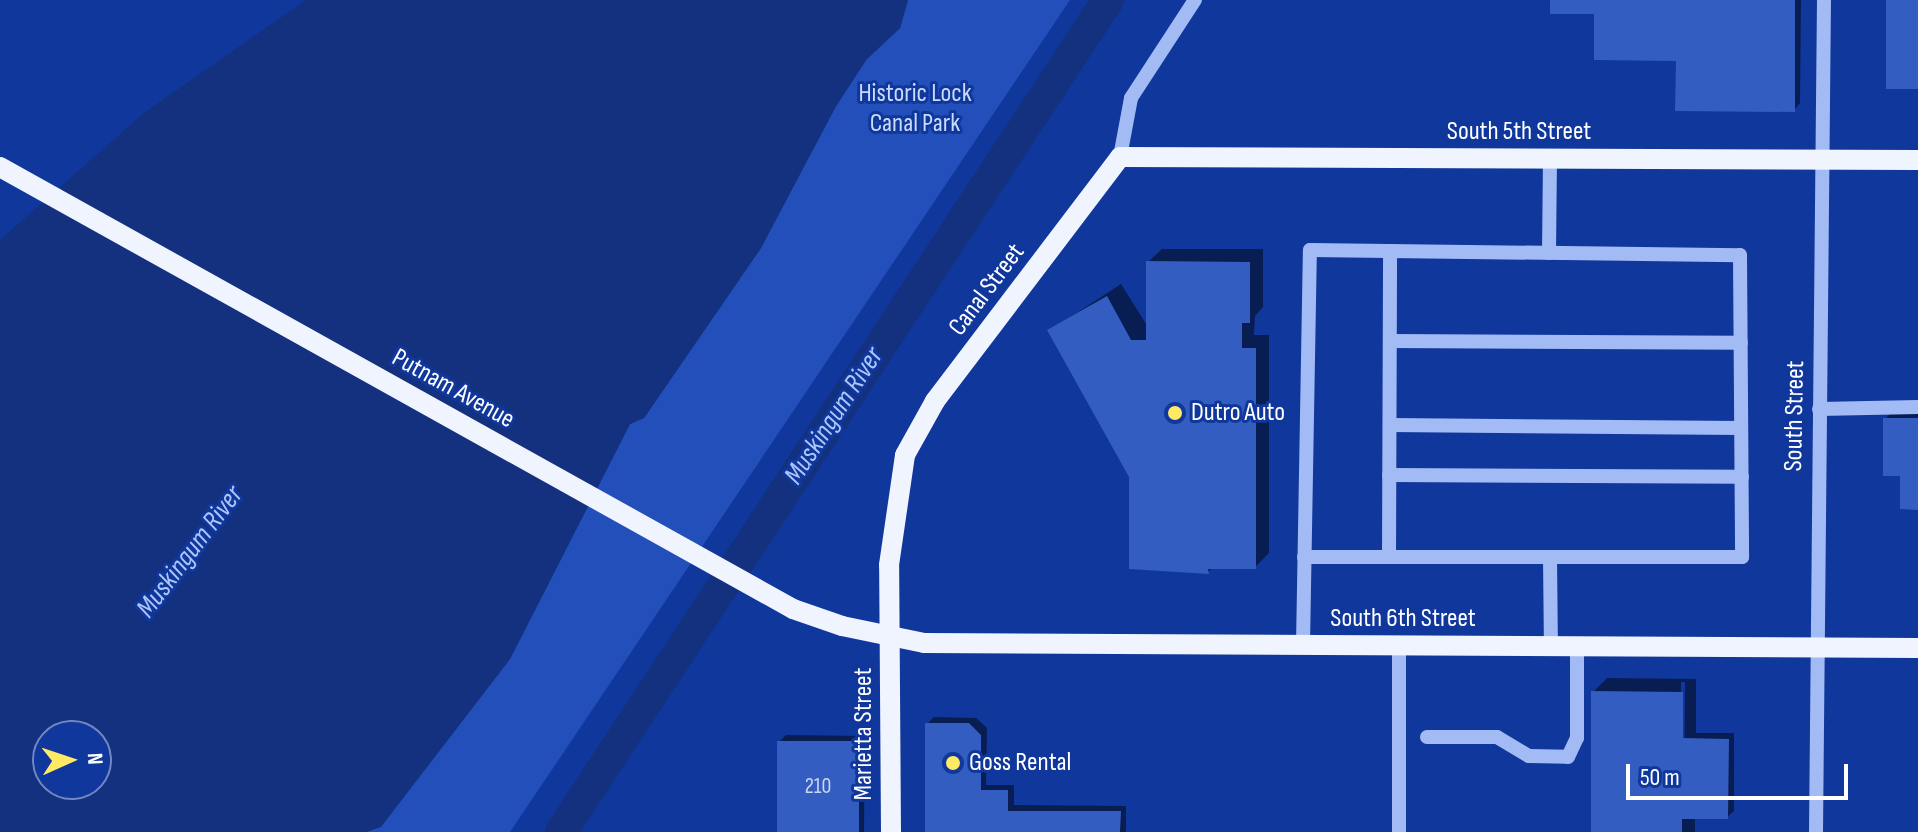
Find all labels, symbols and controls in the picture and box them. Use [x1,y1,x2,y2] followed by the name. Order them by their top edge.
[858,78,972,140] park label: Historic Lock Canal Park
[1447,116,1591,148] street label: South 5th Street
[942,238,1032,342] street label: Canal Street
[777,341,891,491] water label: Muskingum River
[386,343,520,435] street label: Putnam Avenue
[1778,360,1812,472] street label: South Street
[1191,397,1285,429] place label: Dutro Auto
[1166,404,1184,422] marker: Dutro Auto
[129,479,251,625] water label: Muskingum River
[1330,603,1476,635] street label: South 6th Street
[848,668,880,800] street label: Marietta Street
[32,720,112,800] north arrow
[969,747,1071,779] place label: Goss Rental
[1630,748,1852,798] scale bar
[81,752,108,765] text: N
[944,754,962,772] marker: Goss Rental
[1640,763,1680,792] text: 50 m
[805,774,831,800] house number: 210

